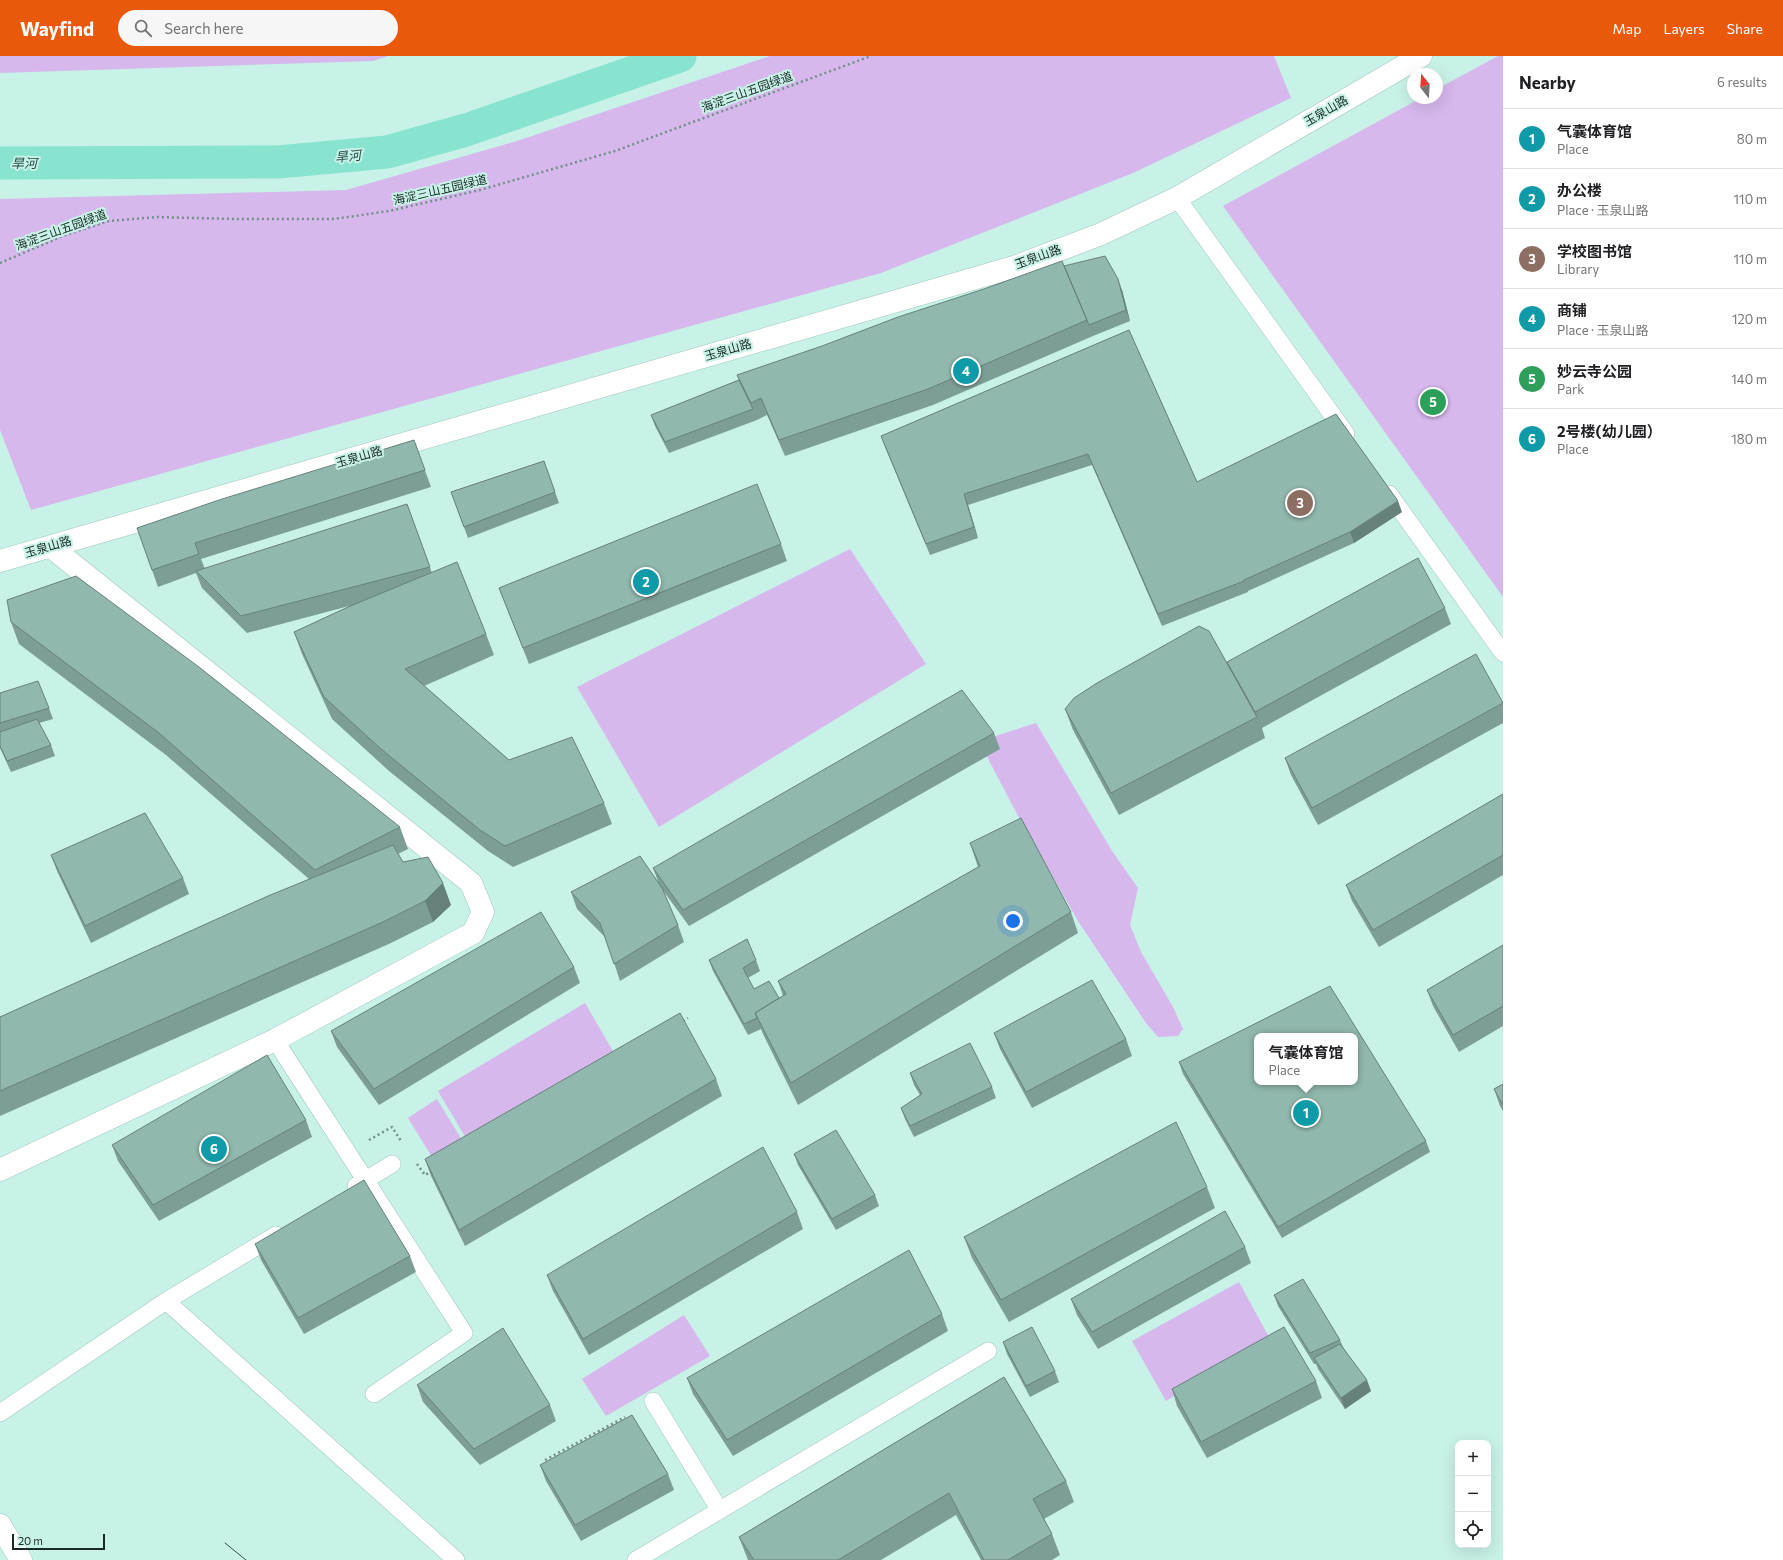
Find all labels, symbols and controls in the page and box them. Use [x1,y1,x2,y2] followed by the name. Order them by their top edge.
[118,10,398,46] search box
[20,17,94,40] text: Wayfind
[132,17,154,39] icon: search
[164,19,244,37] text: Search here
[1613,20,1641,37] text: Map
[1663,20,1705,37] text: Layers
[1727,20,1763,37] text: Share
[699,68,794,114] street label: 海淀三山五园绿道
[1407,68,1443,104] north arrow
[1519,72,1576,93] text: Nearby
[1717,74,1767,90] text: 6 results
[1301,92,1350,128] street label: 玉泉山路
[1557,122,1632,140] text: 气囊体育馆
[1529,131,1535,147] text: 1
[1737,131,1767,147] text: 80 m
[1557,141,1589,157] text: Place
[334,146,365,165] water label: 旱河
[11,155,40,171] water label: 旱河
[391,171,488,207] street label: 海淀三山五园绿道
[1557,181,1602,199] text: 办公楼
[1528,191,1536,207] text: 2
[1734,191,1767,207] text: 110 m
[1557,202,1649,218] text: Place · 玉泉山路
[13,206,108,252] street label: 海淀三山五园绿道
[1013,241,1063,271] street label: 玉泉山路
[1557,242,1632,260] text: 学校图书馆
[1528,251,1536,267] text: 3
[1734,251,1767,267] text: 110 m
[1557,261,1599,277] text: Library
[1557,301,1587,319] text: 商铺
[1528,311,1536,327] text: 4
[1732,311,1767,327] text: 120 m
[1557,322,1649,338] text: Place · 玉泉山路
[703,336,753,362] street label: 玉泉山路
[953,356,979,386] pin: 4
[1557,362,1632,380] text: 妙云寺公园
[1528,371,1536,387] text: 5
[1731,371,1767,387] text: 140 m
[1557,381,1584,397] text: Park
[1420,387,1446,417] pin: 5
[1557,422,1662,440] text: 2号楼(幼儿园）
[1528,431,1536,447] text: 6
[1731,431,1767,447] text: 180 m
[1557,441,1589,457] text: Place
[334,443,384,469] street label: 玉泉山路
[1287,488,1313,518] pin: 3
[23,533,73,559] street label: 玉泉山路
[633,567,659,597] pin: 2
[1003,911,1023,931] your location
[1254,1033,1358,1085] popup
[1268,1043,1344,1061] text: 气囊体育馆
[1268,1062,1300,1078] text: Place
[1293,1098,1319,1128] pin: 1
[201,1134,227,1164] pin: 6
[1455,1440,1491,1548] map controls
[1455,1440,1491,1476] button: +
[1455,1476,1491,1512] button: −
[1455,1512,1491,1548] button: locate
[12,1532,105,1551] scale bar
[18,1534,43,1547] text: 20 m

